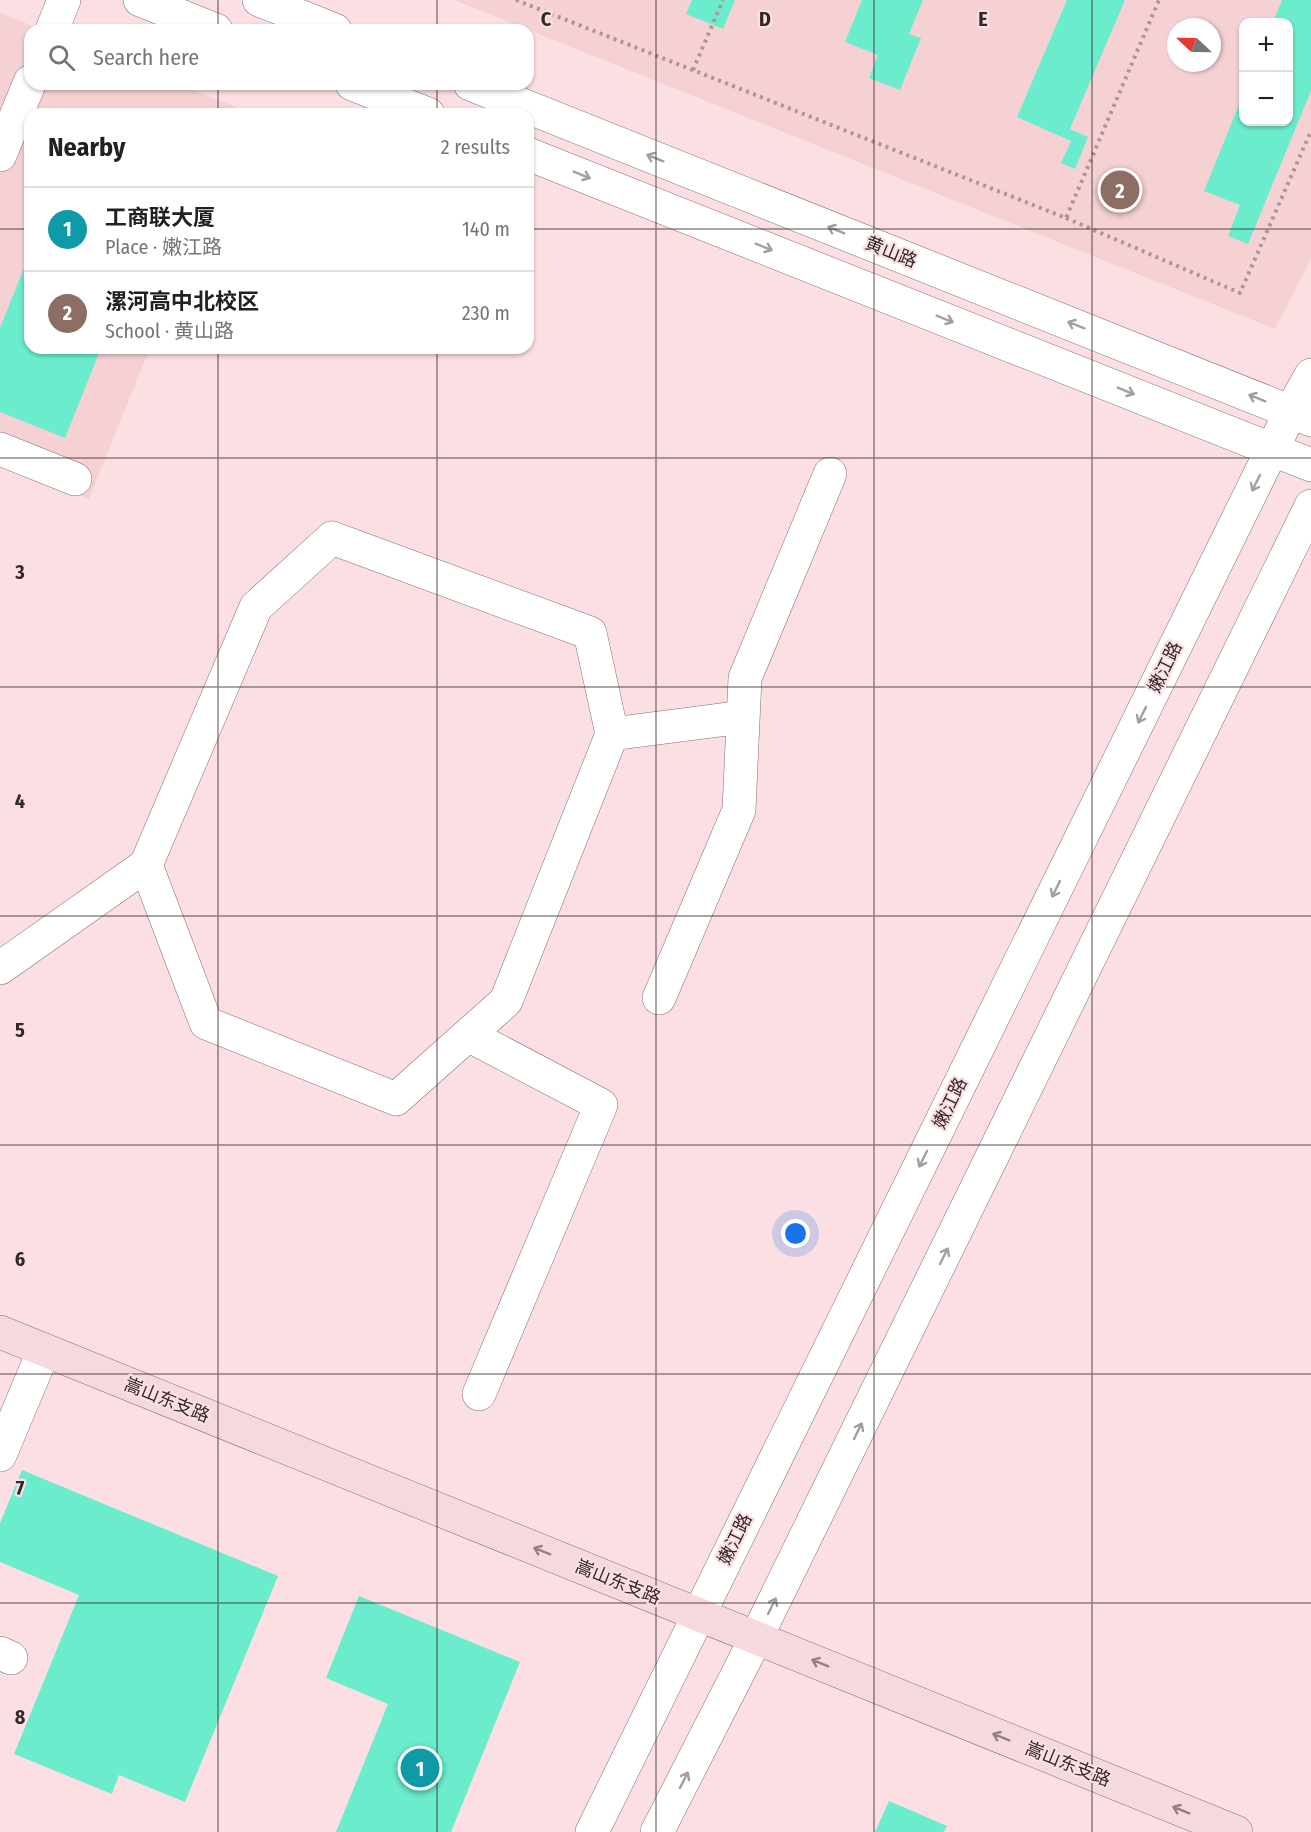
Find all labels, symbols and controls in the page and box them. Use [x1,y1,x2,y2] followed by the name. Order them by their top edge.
[541,7,552,31] text: C
[759,7,771,31] text: D
[978,7,988,31] text: E
[1167,18,1221,72] north arrow
[1239,18,1293,126] map controls
[1239,18,1293,72] button: +
[24,24,534,90] search box
[45,41,78,74] icon: search
[93,44,199,71] text: Search here
[1239,72,1293,126] button: −
[48,132,125,163] text: Nearby
[441,135,510,159] text: 2 results
[646,152,665,163] one-way arrow
[1100,168,1140,213] pin: 2
[573,171,591,182] one-way arrow
[105,204,215,231] text: 工商联大厦
[63,217,72,241] text: 1
[462,217,510,241] text: 140 m
[827,224,846,235] one-way arrow
[862,232,920,272] street label: 黄山路
[105,235,222,259] text: Place · 嫩江路
[754,242,772,253] one-way arrow
[105,288,259,315] text: 漯河高中北校区
[63,301,72,325] text: 2
[462,301,510,325] text: 230 m
[935,314,954,325] one-way arrow
[105,319,234,343] text: School · 黄山路
[1067,319,1085,330] one-way arrow
[1116,386,1135,397] one-way arrow
[1248,391,1267,402] one-way arrow
[1250,474,1261,492] one-way arrow
[14,560,25,584] text: 3
[1143,638,1187,696] street label: 嫩江路
[1136,705,1147,723] one-way arrow
[15,789,25,813] text: 4
[1049,880,1061,898] one-way arrow
[15,1018,25,1042] text: 5
[928,1074,972,1132] street label: 嫩江路
[917,1149,928,1167] one-way arrow
[781,1219,810,1248] your location
[15,1247,25,1271] text: 6
[938,1247,950,1265] one-way arrow
[121,1373,213,1427] street label: 嵩山东支路
[852,1422,864,1440] one-way arrow
[16,1476,25,1500] text: 7
[713,1510,757,1568] street label: 嫩江路
[533,1545,552,1556] one-way arrow
[572,1555,664,1609] street label: 嵩山东支路
[766,1597,778,1615] one-way arrow
[811,1657,830,1668] one-way arrow
[15,1705,26,1729] text: 8
[992,1731,1010,1742] one-way arrow
[1022,1737,1114,1791] street label: 嵩山东支路
[400,1746,440,1790] pin: 1
[678,1771,690,1789] one-way arrow
[1173,1804,1191,1815] one-way arrow

